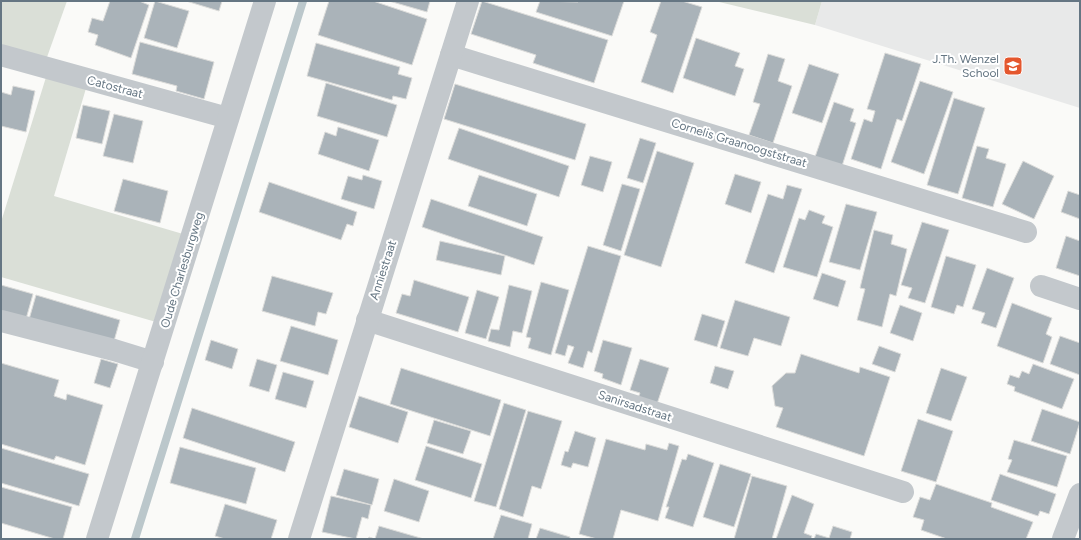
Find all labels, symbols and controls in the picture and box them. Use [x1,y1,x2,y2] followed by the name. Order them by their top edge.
[932,52,999,80] place label: J.Th. Wenzel School
[1002,55,1024,77] school or university icon: J.Th. Wenzel School
[86,73,145,101] street label: Catostraat
[670,116,809,170] street label: Cornelis Graanoogststraat
[158,210,206,330] street label: Oude Charlesburgweg
[367,238,399,302] street label: Anniestraat
[596,387,674,425] street label: Sanirsadstraat

